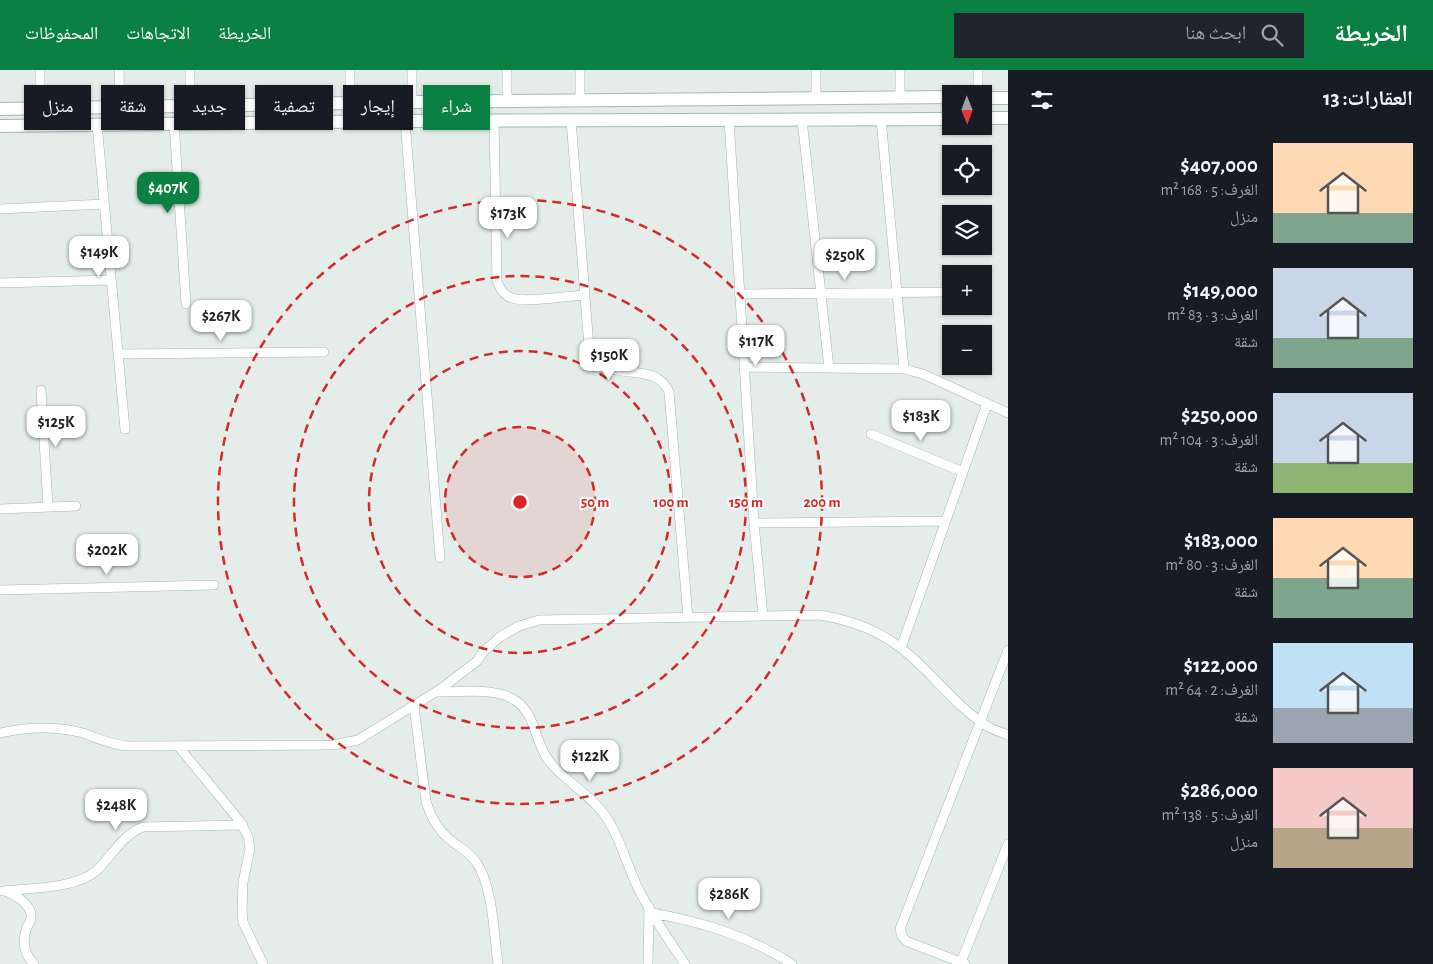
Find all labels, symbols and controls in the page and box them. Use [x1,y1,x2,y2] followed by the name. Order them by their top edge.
[954,13,1304,58] search box
[1258,21,1286,49] icon: search
[1334,22,1408,46] text: الخريطة
[1185,24,1246,43] text: ابحث هنا
[25,25,98,43] text: المحفوظات
[126,25,190,43] text: الاتجاهات
[218,25,271,43] text: الخريطة
[24,85,91,130] chip: منزل
[101,85,164,130] chip: شقة
[174,85,245,130] chip: جديد
[255,85,333,130] chip: تصفية
[343,85,413,130] chip: إيجار
[423,85,490,130] chip: شراء
[942,85,992,135] north arrow
[942,85,992,375] map controls
[1028,86,1056,114] icon: filters
[1323,88,1413,109] text: العقارات: 13
[942,145,992,195] button: locate
[1180,155,1258,176] text: $407,000
[1313,163,1373,223] icon: home
[133,172,203,214] pin: $407K
[148,180,188,196] text: $407K
[1161,182,1258,198] text: الغرف: 5 · 168 m²
[473,196,543,239] pin: $173K
[490,205,526,221] text: $173K
[942,205,992,255] button: layers
[1230,209,1258,225] text: منزل
[64,236,134,278] pin: $149K
[810,238,880,281] pin: $250K
[80,244,118,260] text: $149K
[825,247,865,263] text: $250K
[942,265,992,315] button: +
[1183,280,1258,301] text: $149,000
[1313,288,1373,348] icon: home
[186,300,256,342] pin: $267K
[1167,307,1258,323] text: الغرف: 3 · 83 m²
[202,308,240,324] text: $267K
[721,324,791,367] pin: $117K
[942,325,992,375] button: −
[739,333,773,349] text: $117K
[1234,334,1258,350] text: شقة
[574,338,644,381] pin: $150K
[590,347,628,363] text: $150K
[886,400,956,442] pin: $183K
[1181,405,1258,426] text: $250,000
[21,406,91,448] pin: $125K
[902,408,940,424] text: $183K
[1313,413,1373,473] icon: home
[38,414,74,430] text: $125K
[1160,432,1258,448] text: الغرف: 3 · 104 m²
[1234,459,1258,475] text: شقة
[511,493,529,511] centre of rings
[581,495,609,510] text: 50 m
[653,495,689,510] text: 100 m
[729,495,763,510] text: 150 m
[803,495,841,510] text: 200 m
[1184,530,1258,551] text: $183,000
[72,534,142,576] pin: $202K
[1313,538,1373,598] icon: home
[87,542,127,558] text: $202K
[1165,557,1258,573] text: الغرف: 3 · 80 m²
[1234,584,1258,600] text: شقة
[1184,655,1258,676] text: $122,000
[1313,663,1373,723] icon: home
[1165,682,1258,698] text: الغرف: 2 · 64 m²
[1234,709,1258,725] text: شقة
[555,740,625,782] pin: $122K
[571,748,609,764] text: $122K
[1181,780,1258,801] text: $286,000
[81,788,151,831] pin: $248K
[1313,788,1373,848] icon: home
[96,797,136,813] text: $248K
[1161,807,1258,823] text: الغرف: 5 · 138 m²
[1230,834,1258,850] text: منزل
[694,878,764,920] pin: $286K
[709,886,749,902] text: $286K

